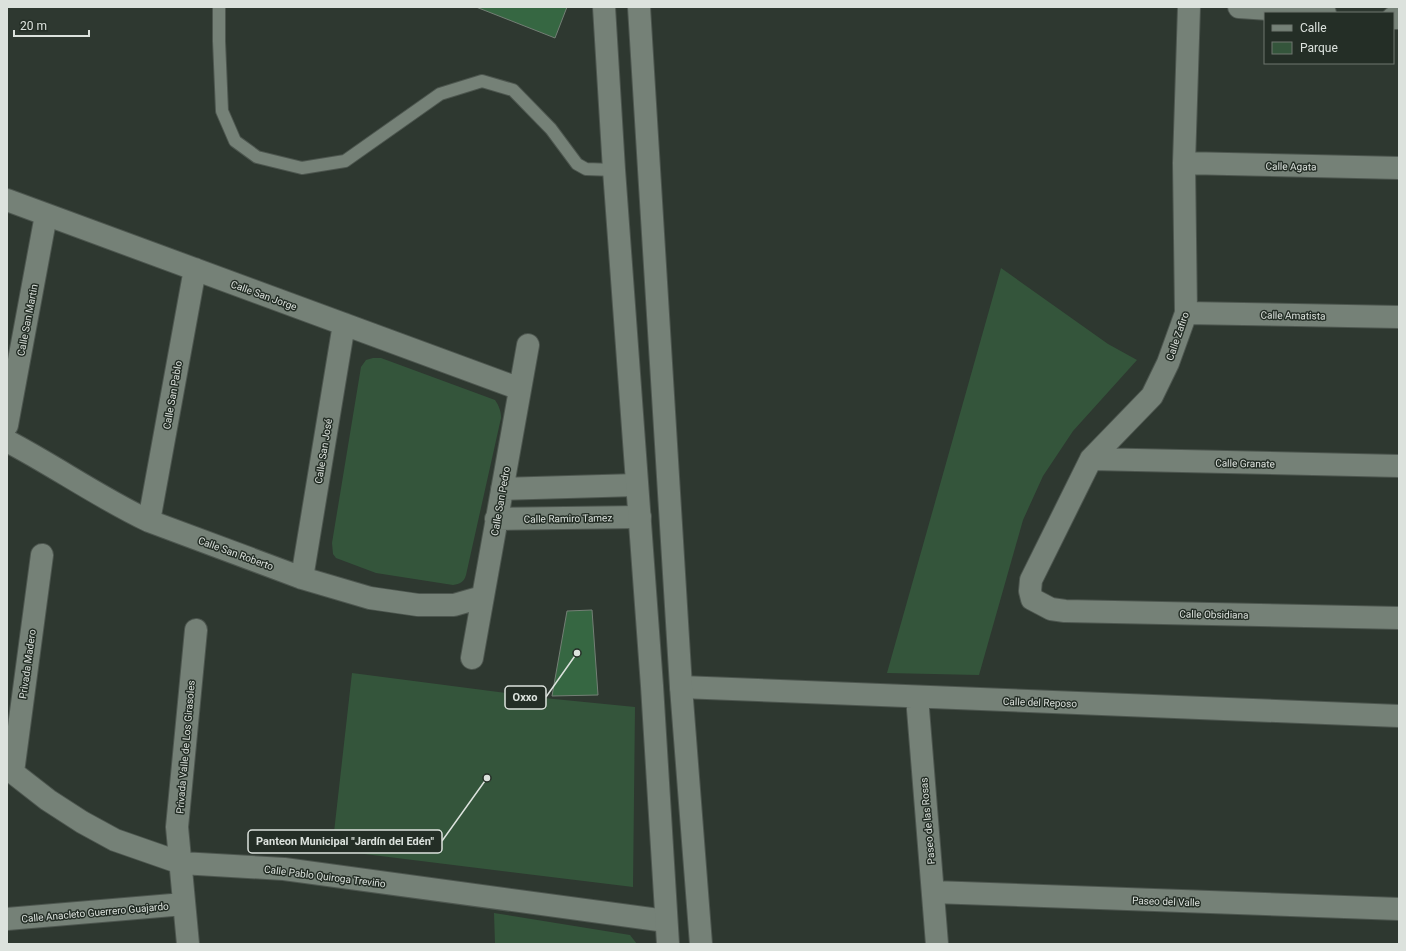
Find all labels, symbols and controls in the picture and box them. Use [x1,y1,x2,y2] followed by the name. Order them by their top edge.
[14,12,89,38] scale bar
[1264,12,1394,64] legend
[20,19,47,33] text: 20 m
[1300,21,1327,35] text: Calle
[1300,41,1338,55] text: Parque
[1265,161,1317,172] street label: Calle Agata
[229,278,298,313] street label: Calle San Jorge
[15,283,40,357] street label: Calle San Martin
[1260,309,1326,322] street label: Calle Amatista
[1164,310,1191,362] street label: Calle Zafiro
[161,360,184,430] street label: Calle San Pablo
[313,418,334,484] street label: Calle San José
[1215,457,1275,470] street label: Calle Granate
[489,465,512,537] street label: Calle San Pedro
[524,512,612,525] street label: Calle Ramiro Tamez
[197,535,275,572] street label: Calle San Roberto
[1179,608,1249,621] street label: Calle Obsidiana
[17,628,38,700] street label: Privada Madero
[174,680,197,814] street label: Privada Valle de Los Girasoles
[505,686,546,709] callout: Oxxo
[513,691,537,704] text: Oxxo
[1003,696,1077,709] street label: Calle del Reposo
[918,777,937,865] street label: Paseo de las Rosas
[248,830,442,853] callout: Panteon Municipal "Jardín del Edén"
[256,835,434,848] text: Panteon Municipal "Jardín del Edén"
[264,864,387,889] street label: Calle Pablo Quiroga Treviño
[1132,895,1200,908] street label: Paseo del Valle
[21,901,169,924] street label: Calle Anacleto Guerrero Guajardo

